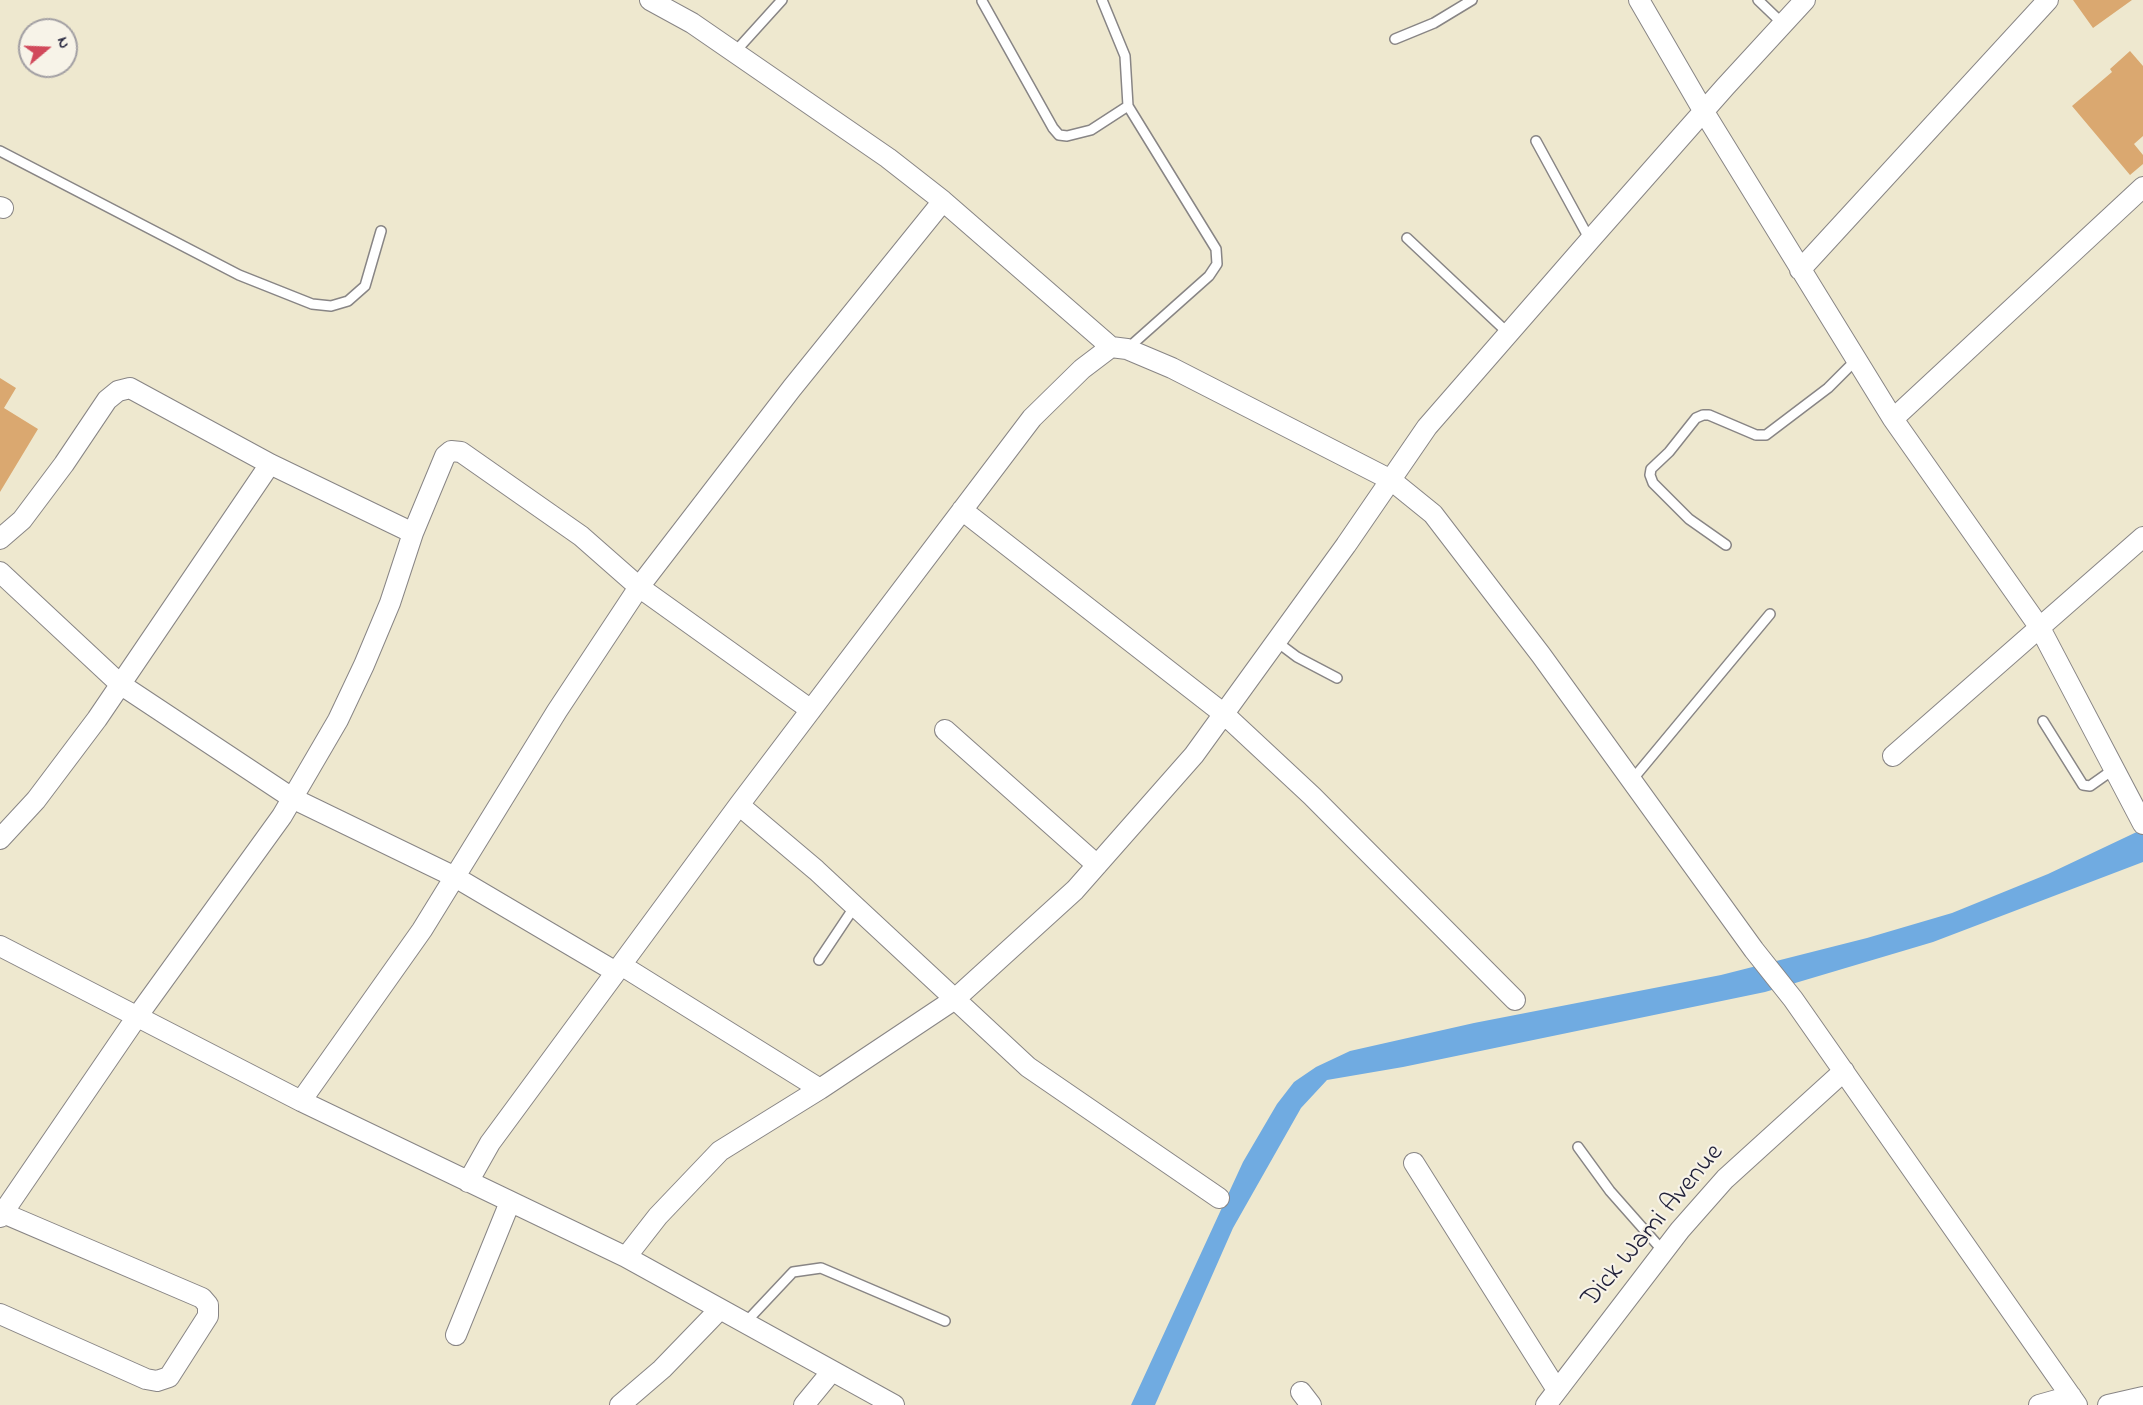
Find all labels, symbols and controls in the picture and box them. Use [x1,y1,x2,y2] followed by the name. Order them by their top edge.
[18,18,78,78] north arrow
[50,34,76,52] text: N
[1576,1138,1732,1316] street label: Dick Wami Avenue

